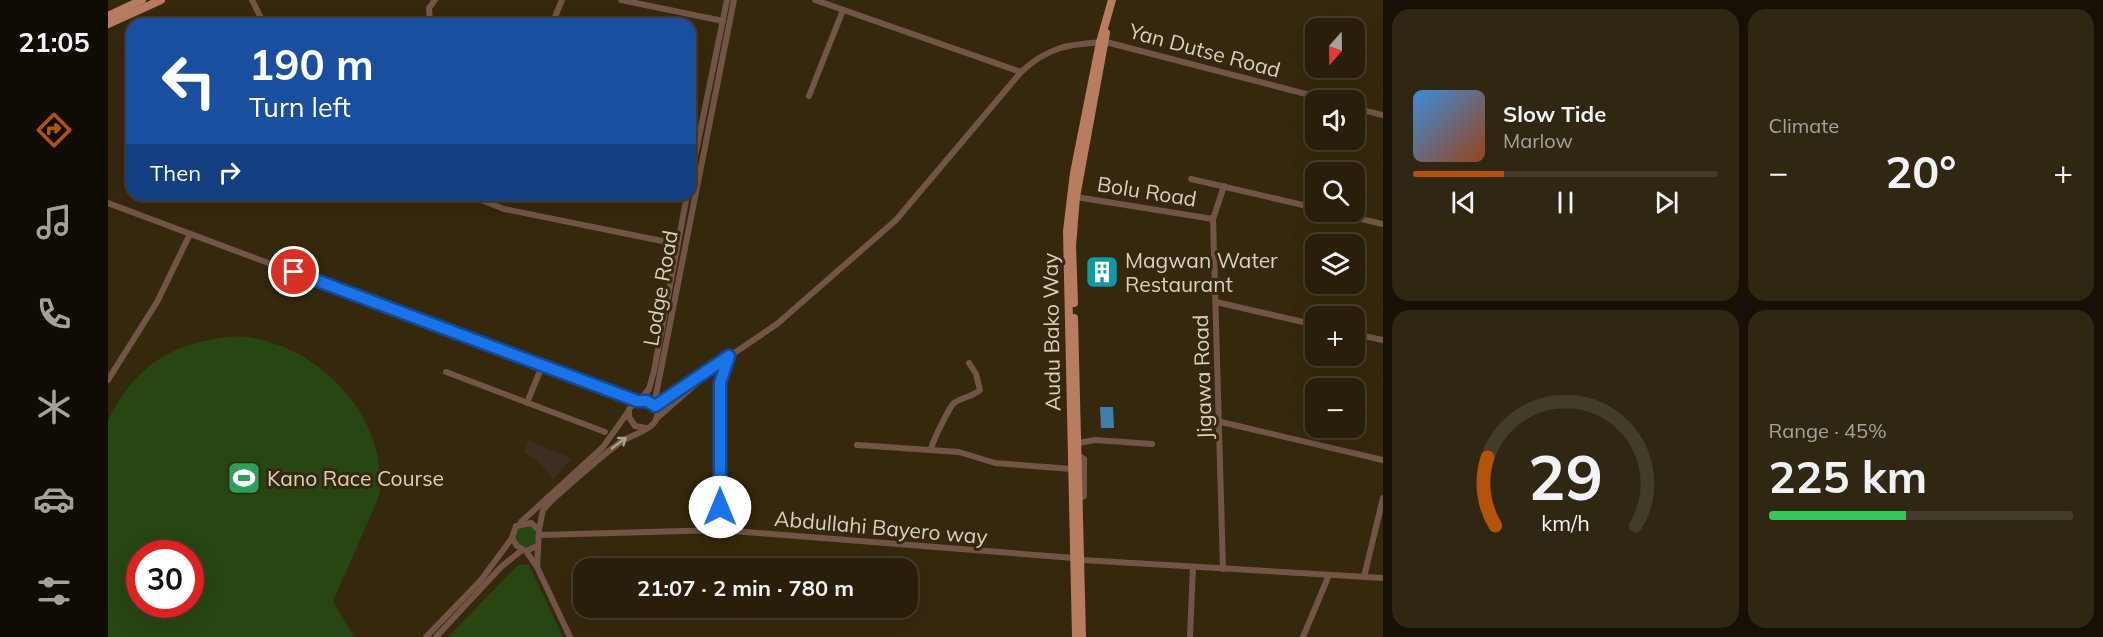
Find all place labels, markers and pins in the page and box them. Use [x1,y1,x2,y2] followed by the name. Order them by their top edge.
[268,246,319,297] pin
[1125,247,1278,297] place label: Magwan Water Restaurant
[1084,254,1120,290] building icon: Magwan Water Restaurant
[226,460,262,496] sports icon: Kano Race Course
[267,465,444,491] place label: Kano Race Course

